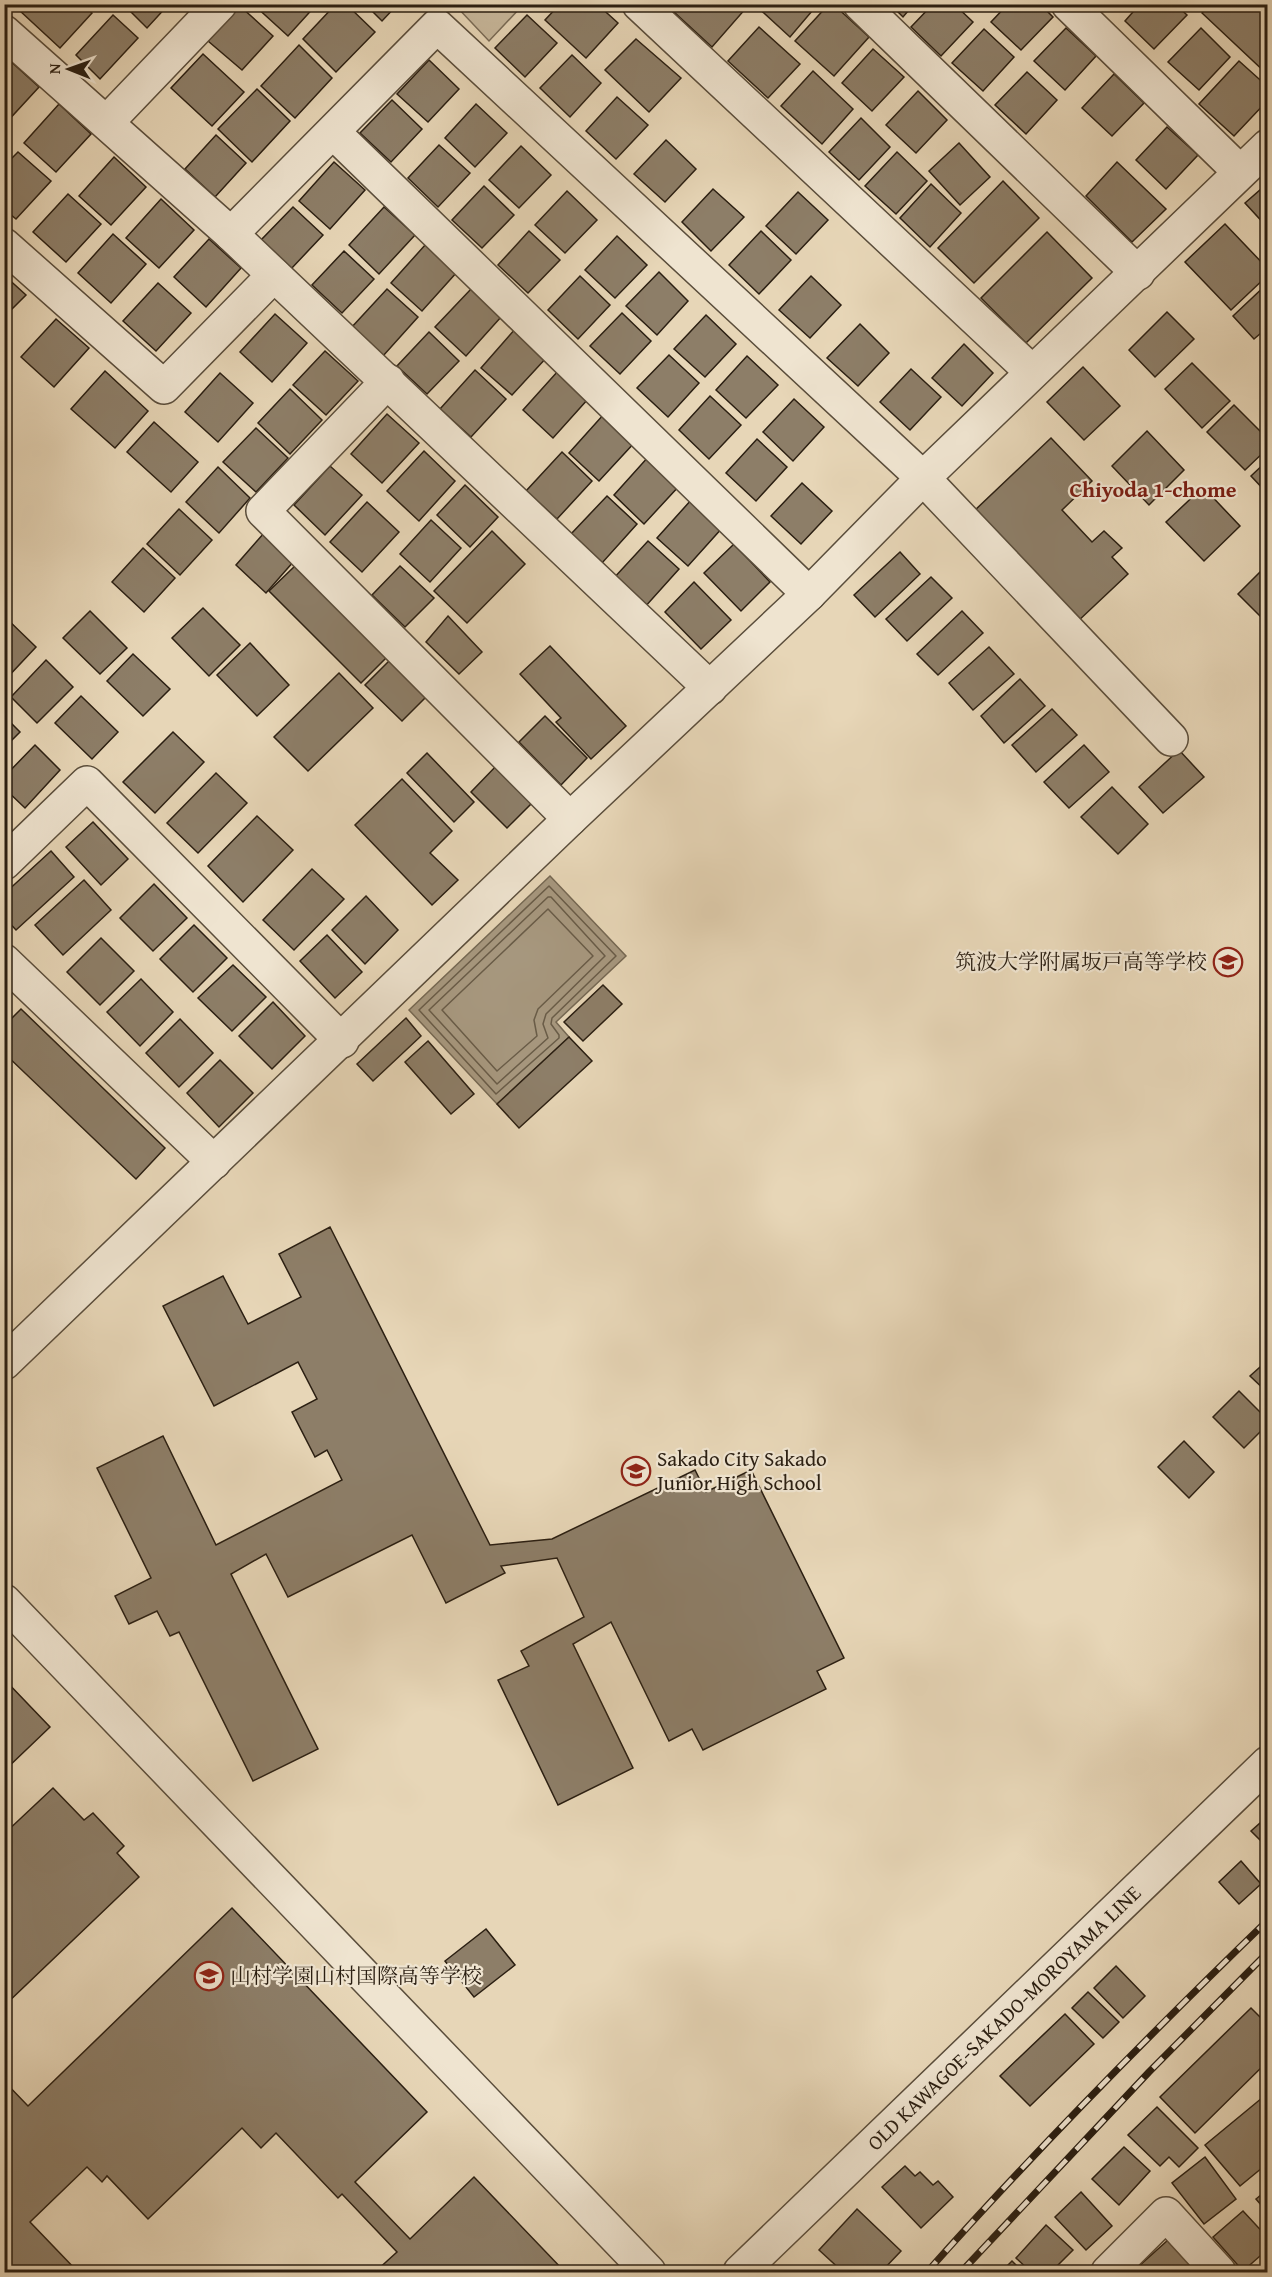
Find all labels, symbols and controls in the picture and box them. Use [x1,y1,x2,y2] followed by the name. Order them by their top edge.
[39,39,99,99] north arrow
[42,63,66,74] text: N
[1069,473,1237,505] district label: Chiyoda 1-chome
[955,946,1207,977] place label: 筑波大学附属坂戸高等学校
[1212,946,1244,978] school or university icon: 筑波大学附属坂戸高等学校
[654,1443,827,1498] place label: Sakado City Sakado Junior High School
[620,1455,652,1487] school or university icon: Sakado City Sakado Junior High School
[860,1878,1148,2157] street label: OLD KAWAGOE-SAKADO-MOROYAMA LINE
[193,1960,225,1992] school or university icon: 山村学園山村国際高等学校
[230,1960,482,1991] place label: 山村学園山村国際高等学校

